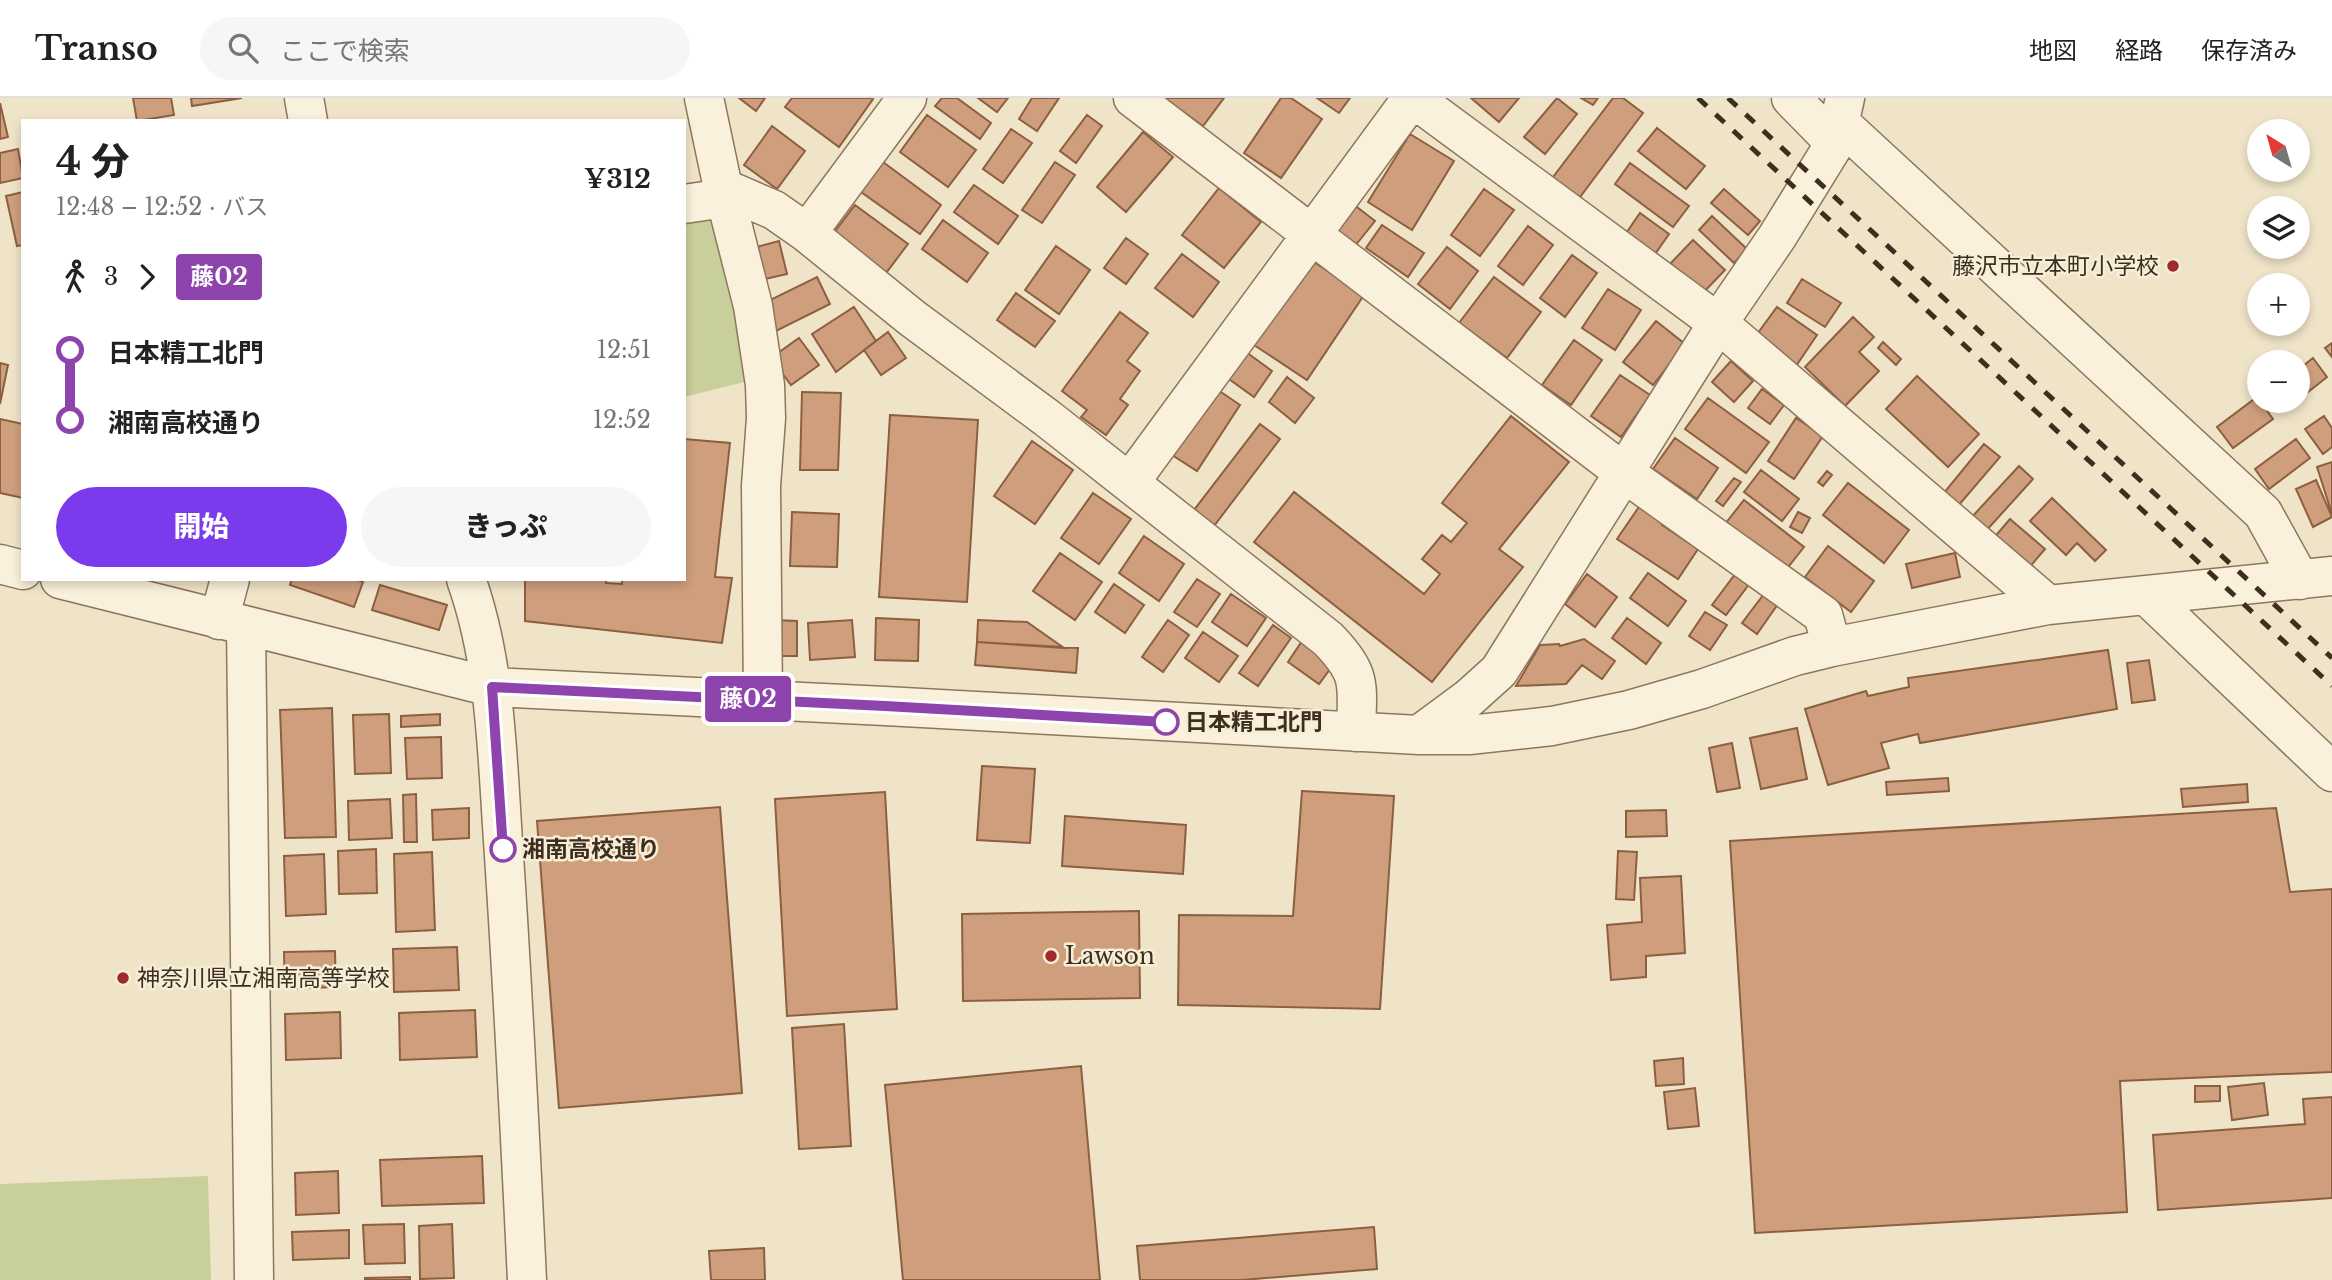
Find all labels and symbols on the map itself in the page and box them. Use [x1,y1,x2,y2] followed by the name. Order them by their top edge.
[2247,119,2310,182] north arrow
[1952,252,2159,280] place label: 藤沢市立本町小学校
[2165,258,2181,274] marker: 藤沢市立本町小学校
[708,676,788,722] line badge: 藤02
[1185,708,1323,736] place label: 日本精工北門
[1153,709,1179,735] marker: 日本精工北門
[522,835,660,863] place label: 湘南高校通り
[490,836,516,862] marker: 湘南高校通り
[1065,942,1155,970] place label: Lawson
[1043,948,1059,964] marker: Lawson
[137,964,390,992] place label: 神奈川県立湘南高等学校
[115,970,131,986] marker: 神奈川県立湘南高等学校

